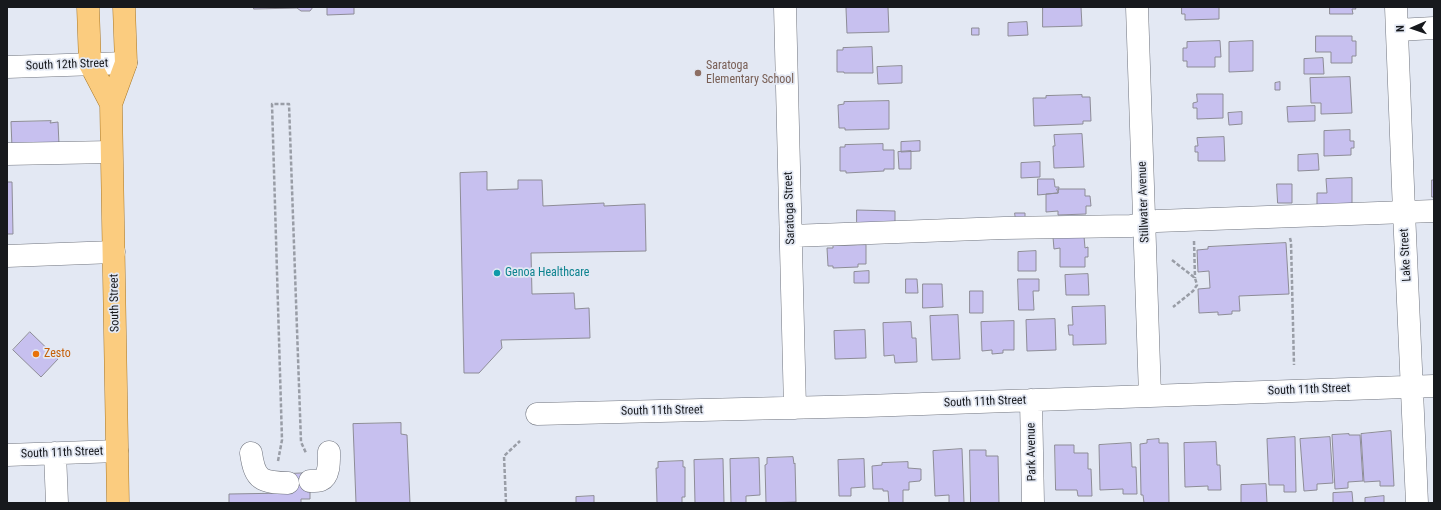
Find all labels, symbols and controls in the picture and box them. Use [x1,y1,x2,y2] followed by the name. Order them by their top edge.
[1393,8,1433,48] north arrow
[1394,25,1407,32] text: N
[26,56,108,74] street label: South 12th Street
[706,59,794,87] place label: Saratoga Elementary School
[693,68,703,78] marker: Saratoga Elementary School
[1135,161,1153,243] street label: Stillwater Avenue
[782,171,798,245] street label: Saratoga Street
[1397,228,1415,282] street label: Lake Street
[505,266,589,280] place label: Genoa Healthcare
[492,268,502,278] marker: Genoa Healthcare
[107,274,123,332] street label: South Street
[44,347,71,361] place label: Zesto
[31,349,41,359] marker: Zesto
[1268,381,1350,399] street label: South 11th Street
[944,393,1026,411] street label: South 11th Street
[621,403,703,419] street label: South 11th Street
[1024,423,1040,481] street label: Park Avenue
[21,444,103,462] street label: South 11th Street

